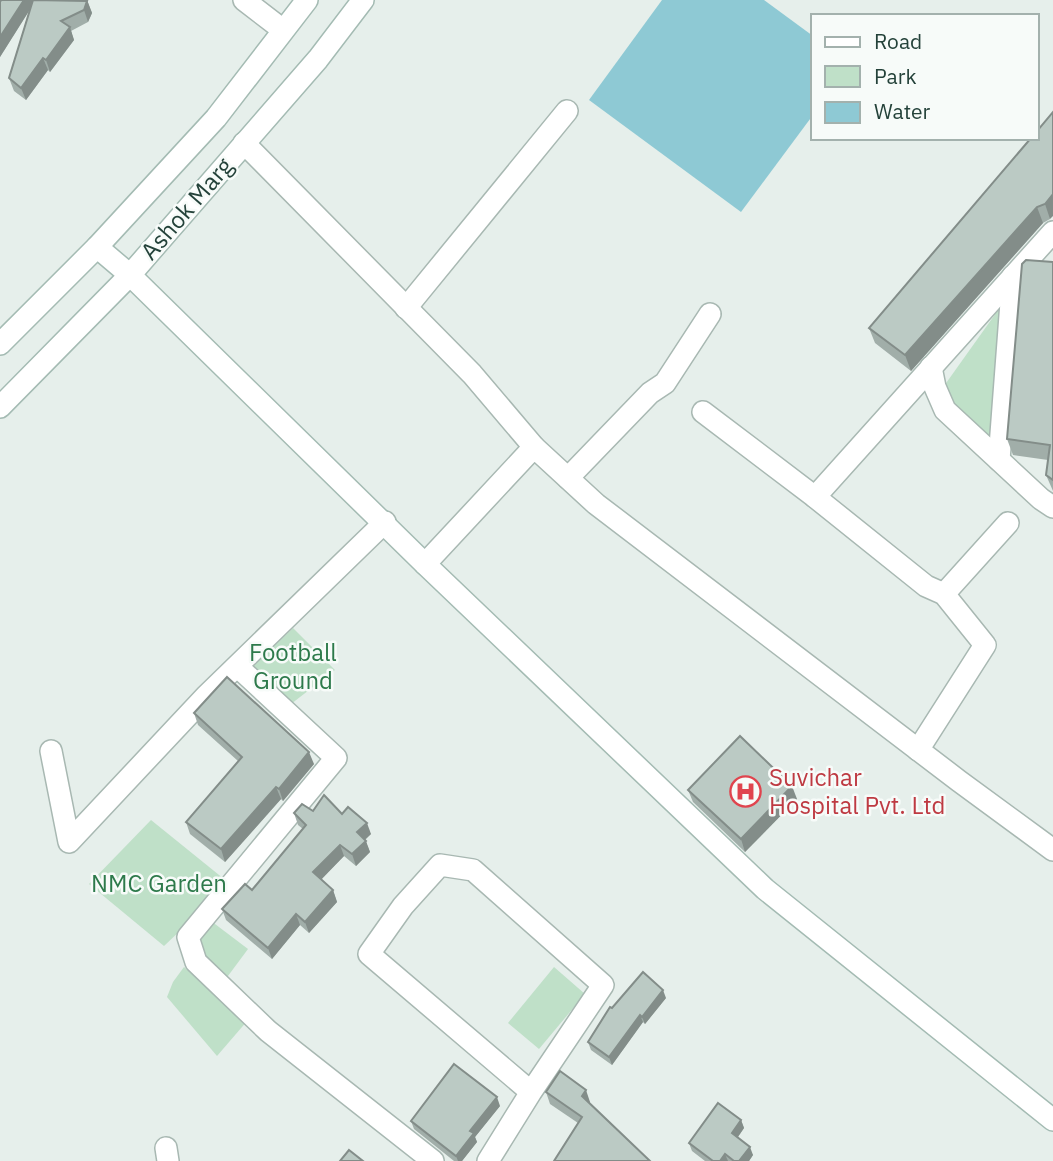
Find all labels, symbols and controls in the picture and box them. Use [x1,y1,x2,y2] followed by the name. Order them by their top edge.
[811,14,1039,140] legend
[874,27,922,55] text: Road
[874,62,917,90] text: Park
[874,97,931,125] text: Water
[133,150,240,266] street label: Ashok Marg
[249,636,337,696] park label: Football Ground
[769,761,946,821] place label: Suvichar Hospital Pvt. Ltd
[729,775,763,809] hospital icon: Suvichar Hospital Pvt. Ltd
[91,867,227,899] park label: NMC Garden

